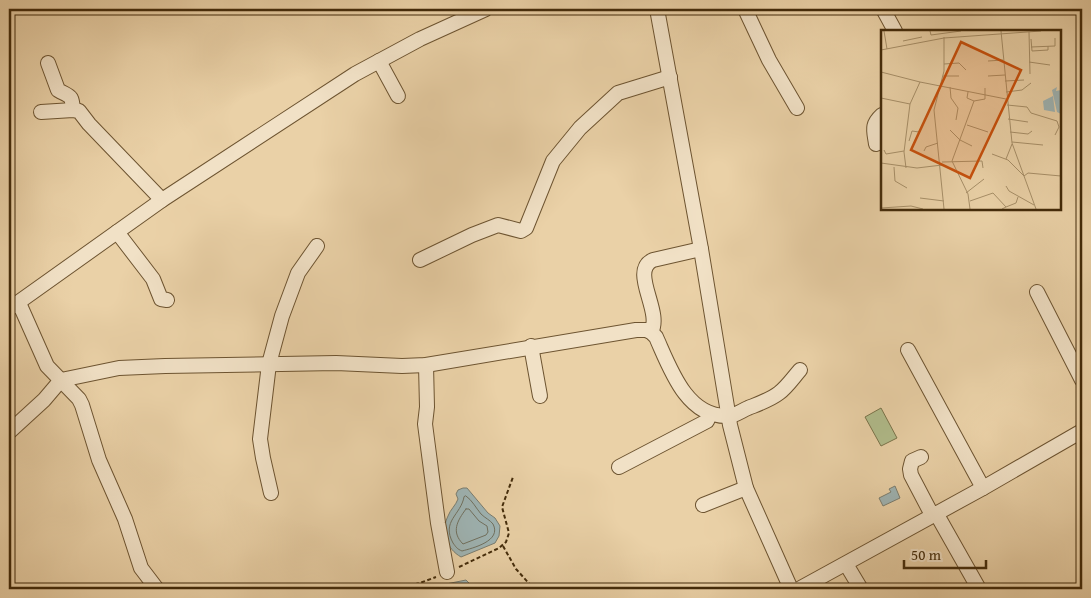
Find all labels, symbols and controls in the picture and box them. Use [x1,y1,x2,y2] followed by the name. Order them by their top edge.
[881,30,1061,210] inset map
[904,538,986,570] scale bar
[911,544,942,565] text: 50 m

